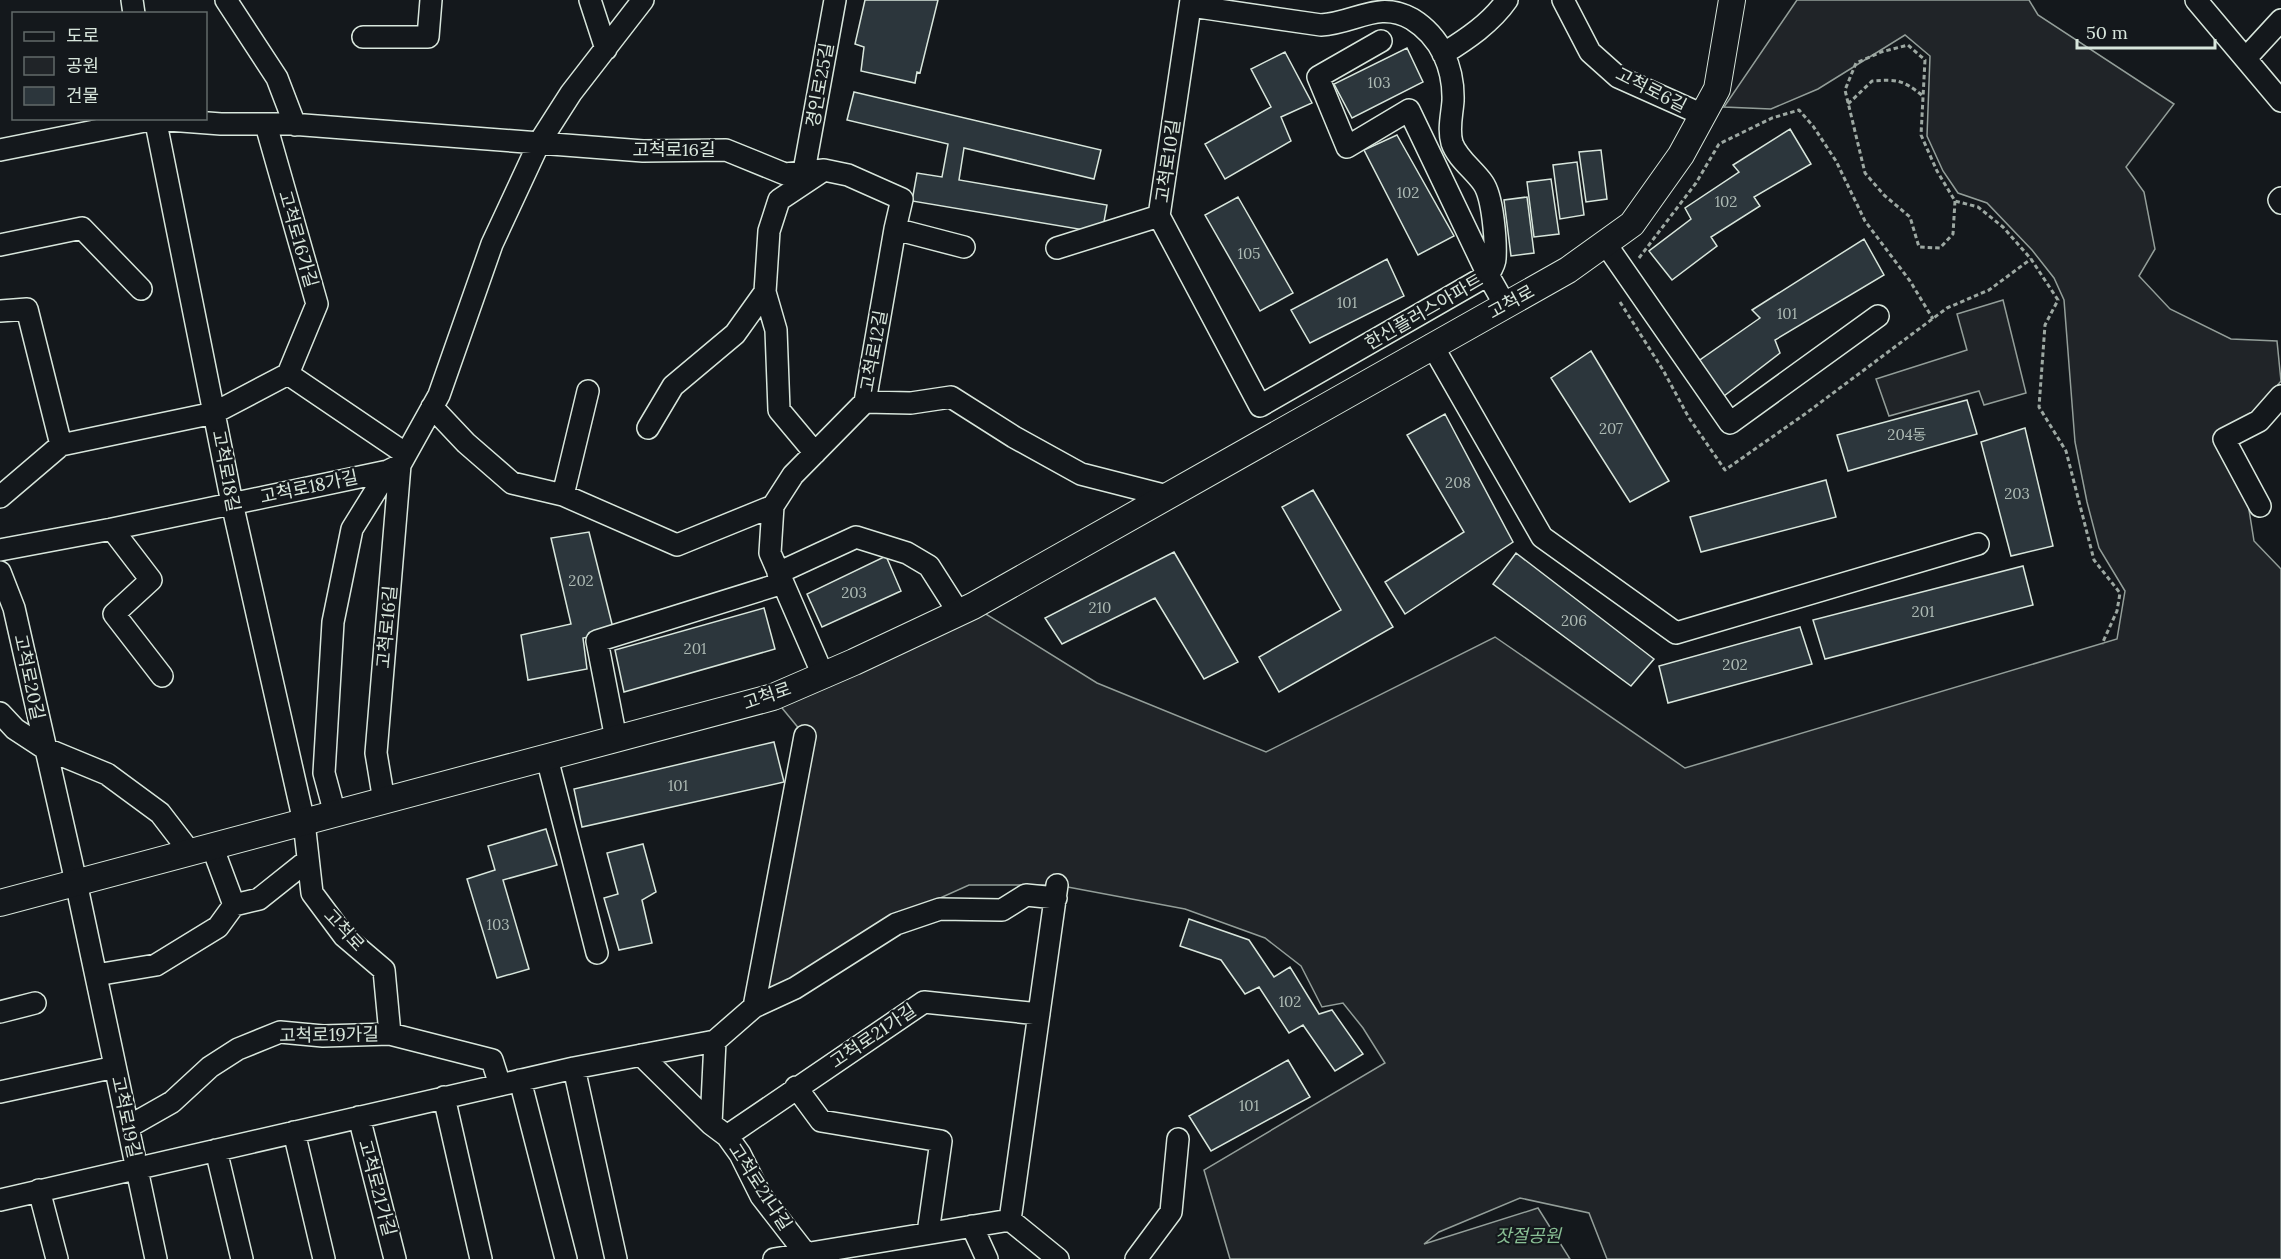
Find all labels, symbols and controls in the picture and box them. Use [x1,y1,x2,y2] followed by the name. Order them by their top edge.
[12,12,207,120] legend
[2077,12,2215,50] scale bar
[2086,21,2128,44] text: 50 m
[66,24,99,47] text: 도로
[801,41,838,129] street label: 경인로25길
[66,54,99,77] text: 공원
[1612,62,1691,117] street label: 고척로6길
[1367,73,1391,92] house number: 103
[66,84,99,107] text: 건물
[1150,118,1185,204] street label: 고척로10길
[632,138,716,161] street label: 고척로16길
[1397,183,1419,202] house number: 102
[274,188,323,290] street label: 고척로16가길
[1715,192,1737,211] house number: 102
[1238,244,1260,263] house number: 105
[1361,268,1487,355] street label: 한신플러스아파트
[1483,279,1538,324] street label: 고척로
[1337,293,1357,312] house number: 101
[1777,304,1797,323] house number: 101
[855,308,892,394] street label: 고척로12길
[1599,419,1623,438] house number: 207
[1887,425,1927,444] house number: 204동
[207,428,246,514] street label: 고척로18길
[258,465,360,508] street label: 고척로18가길
[1445,473,1471,492] house number: 208
[2004,484,2030,503] house number: 203
[568,571,594,590] house number: 202
[841,583,867,602] house number: 203
[371,585,402,669] street label: 고척로16길
[1089,598,1111,617] house number: 210
[1912,602,1934,621] house number: 201
[1561,611,1587,630] house number: 206
[9,632,50,722] street label: 고척로20길
[684,639,706,658] house number: 201
[1722,655,1748,674] house number: 202
[740,677,794,714] street label: 고척로
[668,776,688,795] house number: 101
[319,904,370,956] street label: 고척로
[486,915,510,934] house number: 103
[1279,992,1301,1011] house number: 102
[825,998,920,1073] street label: 고척로21가길
[279,1022,379,1047] street label: 고척로19가길
[107,1074,146,1160] street label: 고척로19길
[1239,1096,1259,1115] house number: 101
[354,1137,401,1239] street label: 고척로21가길
[724,1139,797,1235] street label: 고척로21나길
[1495,1224,1563,1247] park label: 잣절공원

